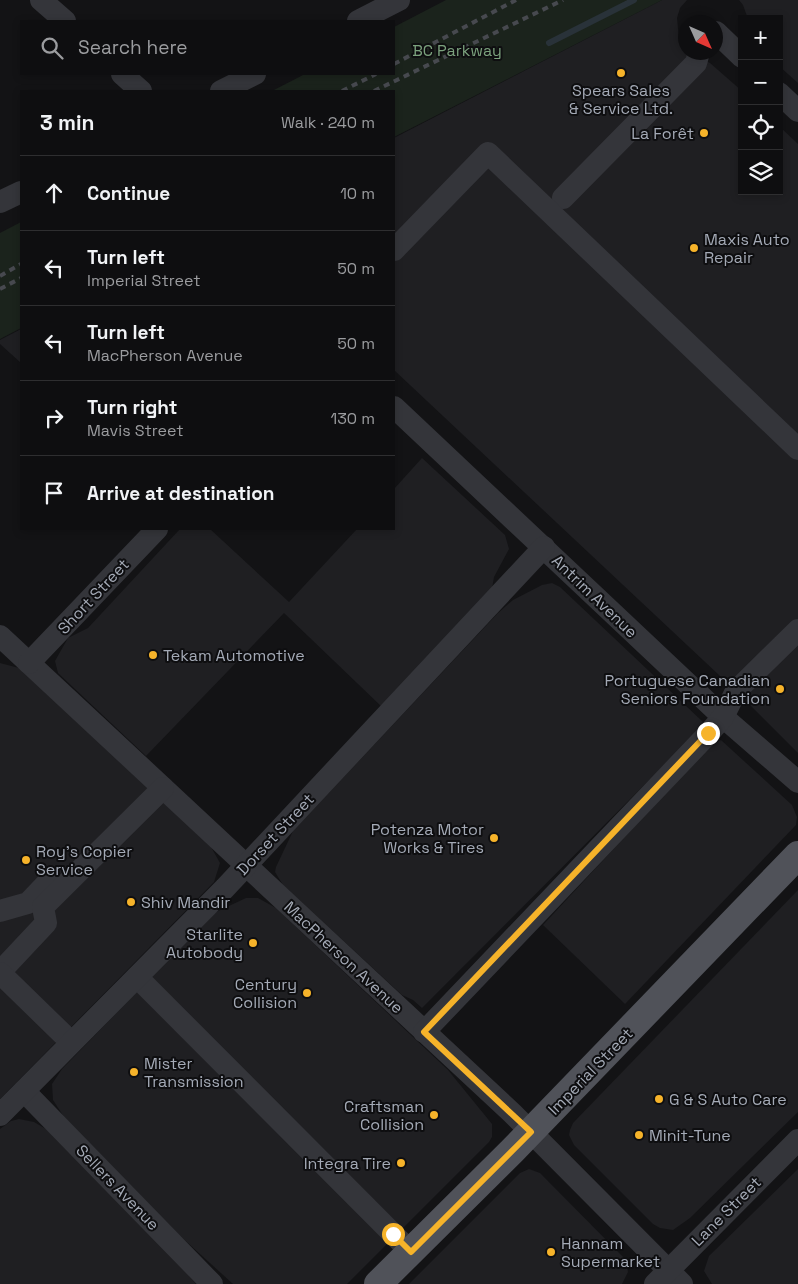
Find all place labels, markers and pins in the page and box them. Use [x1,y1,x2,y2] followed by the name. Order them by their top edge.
[615,67,627,79] marker: Spears Sales & Service Ltd.
[569,80,673,119] place label: Spears Sales & Service Ltd.
[631,123,694,144] place label: La Forêt
[698,127,710,139] marker: La Forêt
[704,229,790,268] place label: Maxis Auto Repair
[688,242,700,254] marker: Maxis Auto Repair
[163,645,305,666] place label: Tekam Automotive
[147,649,159,661] marker: Tekam Automotive
[605,670,770,709] place label: Portuguese Canadian Seniors Foundation
[774,683,786,695] marker: Portuguese Canadian Seniors Foundation
[371,819,484,858] place label: Potenza Motor Works & Tires
[488,832,500,844] marker: Potenza Motor Works & Tires
[36,841,132,880] place label: Roy's Copier Service
[20,854,32,866] marker: Roy's Copier Service
[141,892,230,913] place label: Shiv Mandir
[125,896,137,908] marker: Shiv Mandir
[166,924,243,963] place label: Starlite Autobody
[247,937,259,949] marker: Starlite Autobody
[233,974,297,1013] place label: Century Collision
[301,987,313,999] marker: Century Collision
[144,1053,244,1092] place label: Mister Transmission
[128,1066,140,1078] marker: Mister Transmission
[669,1089,787,1110] place label: G & S Auto Care
[653,1093,665,1105] marker: G & S Auto Care
[344,1096,424,1135] place label: Craftsman Collision
[428,1109,440,1121] marker: Craftsman Collision
[649,1125,731,1146] place label: Minit-Tune
[633,1129,645,1141] marker: Minit-Tune
[304,1153,391,1174] place label: Integra Tire
[395,1157,407,1169] marker: Integra Tire
[561,1233,660,1272] place label: Hannam Supermarket
[545,1246,557,1258] marker: Hannam Supermarket

